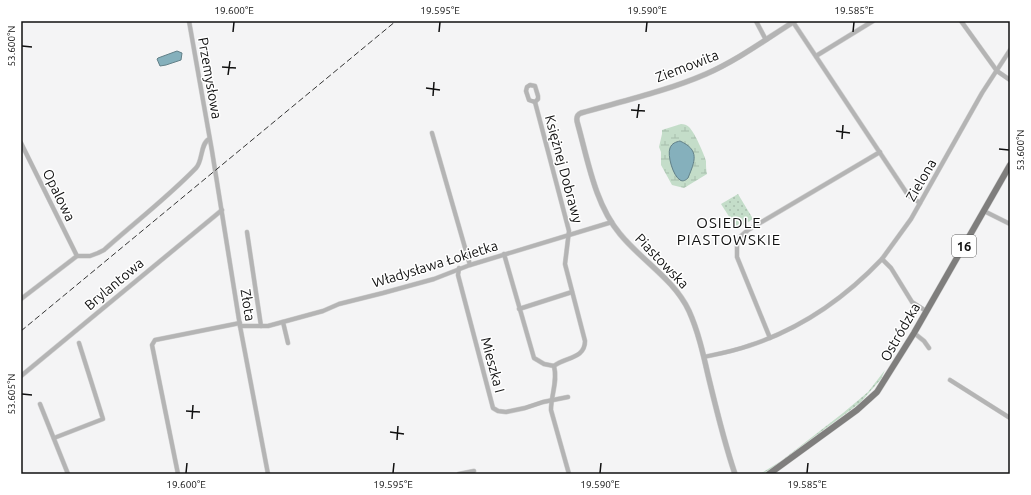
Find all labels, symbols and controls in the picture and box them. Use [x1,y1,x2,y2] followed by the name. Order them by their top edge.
[214,5,254,16] text: 19.600°E
[420,5,460,16] text: 19.595°E
[627,5,667,16] text: 19.590°E
[834,5,874,16] text: 19.585°E
[6,25,17,67] text: 53.600°N
[195,36,225,120] street label: Przemysłowa
[653,47,721,85] street label: Ziemowita
[542,113,586,225] street label: Księżnej Dobrawy
[1015,129,1026,171] text: 53.600°N
[903,156,939,204] street label: Zielona
[40,166,78,224] street label: Opalowa
[677,214,781,248] district label: OSIEDLE PIASTOWSKIE
[632,230,692,292] street label: Piastowska
[952,235,976,257] road number: 16
[370,237,500,291] street label: Władysława Łokietka
[81,255,147,313] street label: Brylantowa
[238,288,258,322] street label: Złota
[877,300,923,364] street label: Ostródzka
[478,335,508,395] street label: Mieszka I
[6,373,17,415] text: 53.605°N
[166,479,206,490] text: 19.600°E
[373,479,413,490] text: 19.595°E
[580,479,620,490] text: 19.590°E
[787,479,827,490] text: 19.585°E

